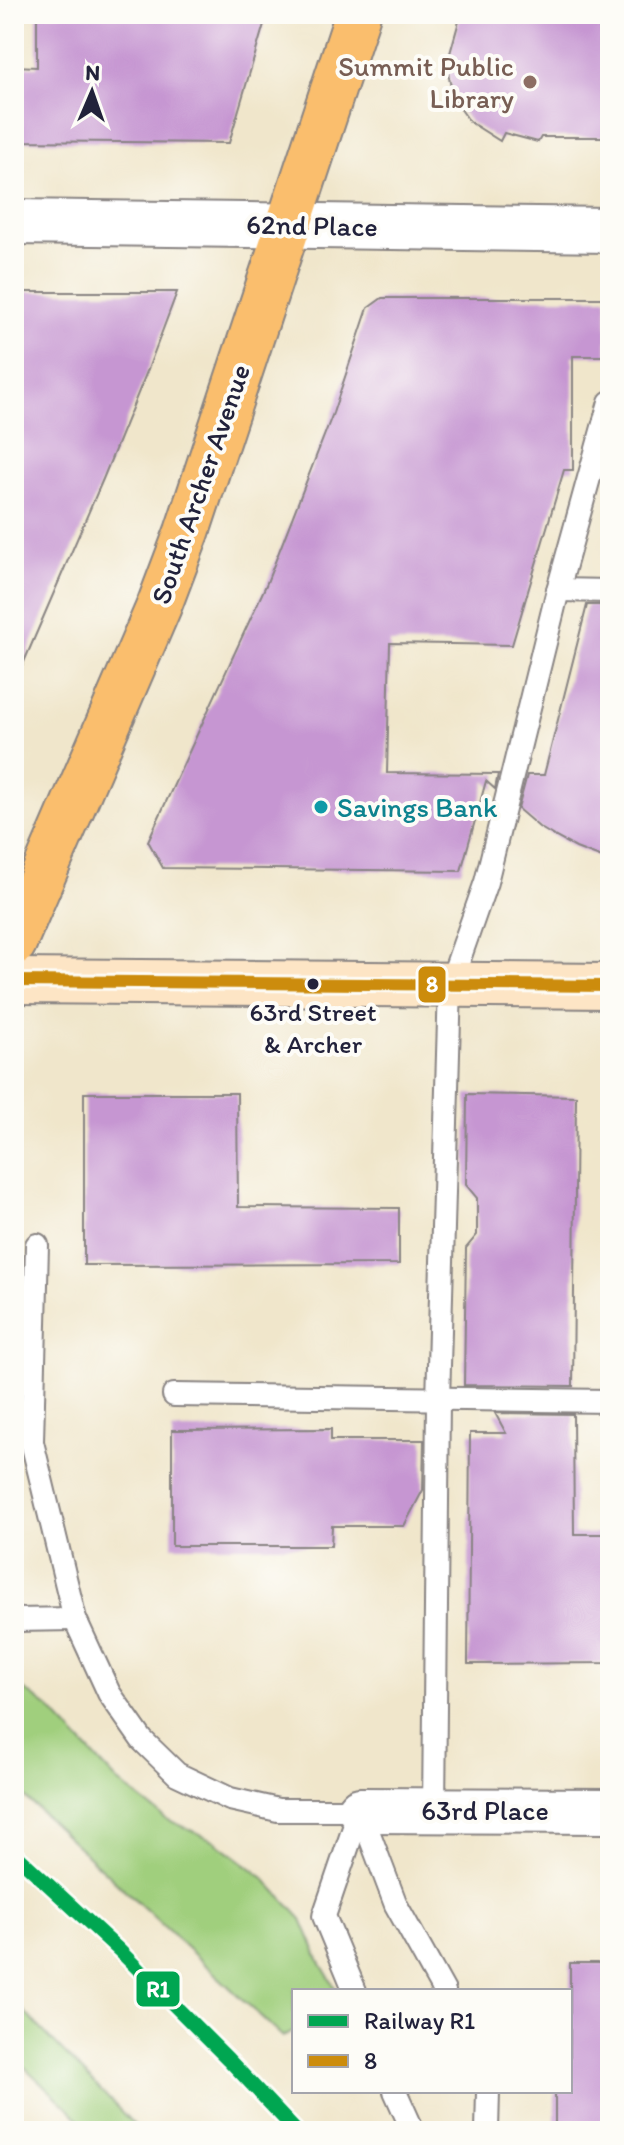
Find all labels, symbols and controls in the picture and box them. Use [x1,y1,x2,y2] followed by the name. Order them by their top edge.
[338,49,514,115] place label: Summit Public Library
[52,52,132,132] north arrow
[85,59,101,86] text: N
[521,73,539,91] marker: Summit Public Library
[246,207,378,243] street label: 62nd Place
[143,360,257,608] street label: South Archer Avenue
[337,790,498,824] place label: Savings Bank
[312,798,330,816] marker: Savings Bank
[417,965,447,1004] line badge: 8
[426,971,438,998] text: 8
[305,976,321,992] marker: 63rd Street & Archer
[249,996,377,1060] place label: 63rd Street & Archer
[421,1793,549,1827] street label: 63rd Place
[135,1970,181,2008] line badge: R1
[146,1976,171,2003] text: R1
[292,1989,572,2093] legend
[364,2006,475,2035] text: Railway R1
[364,2046,377,2075] text: 8

